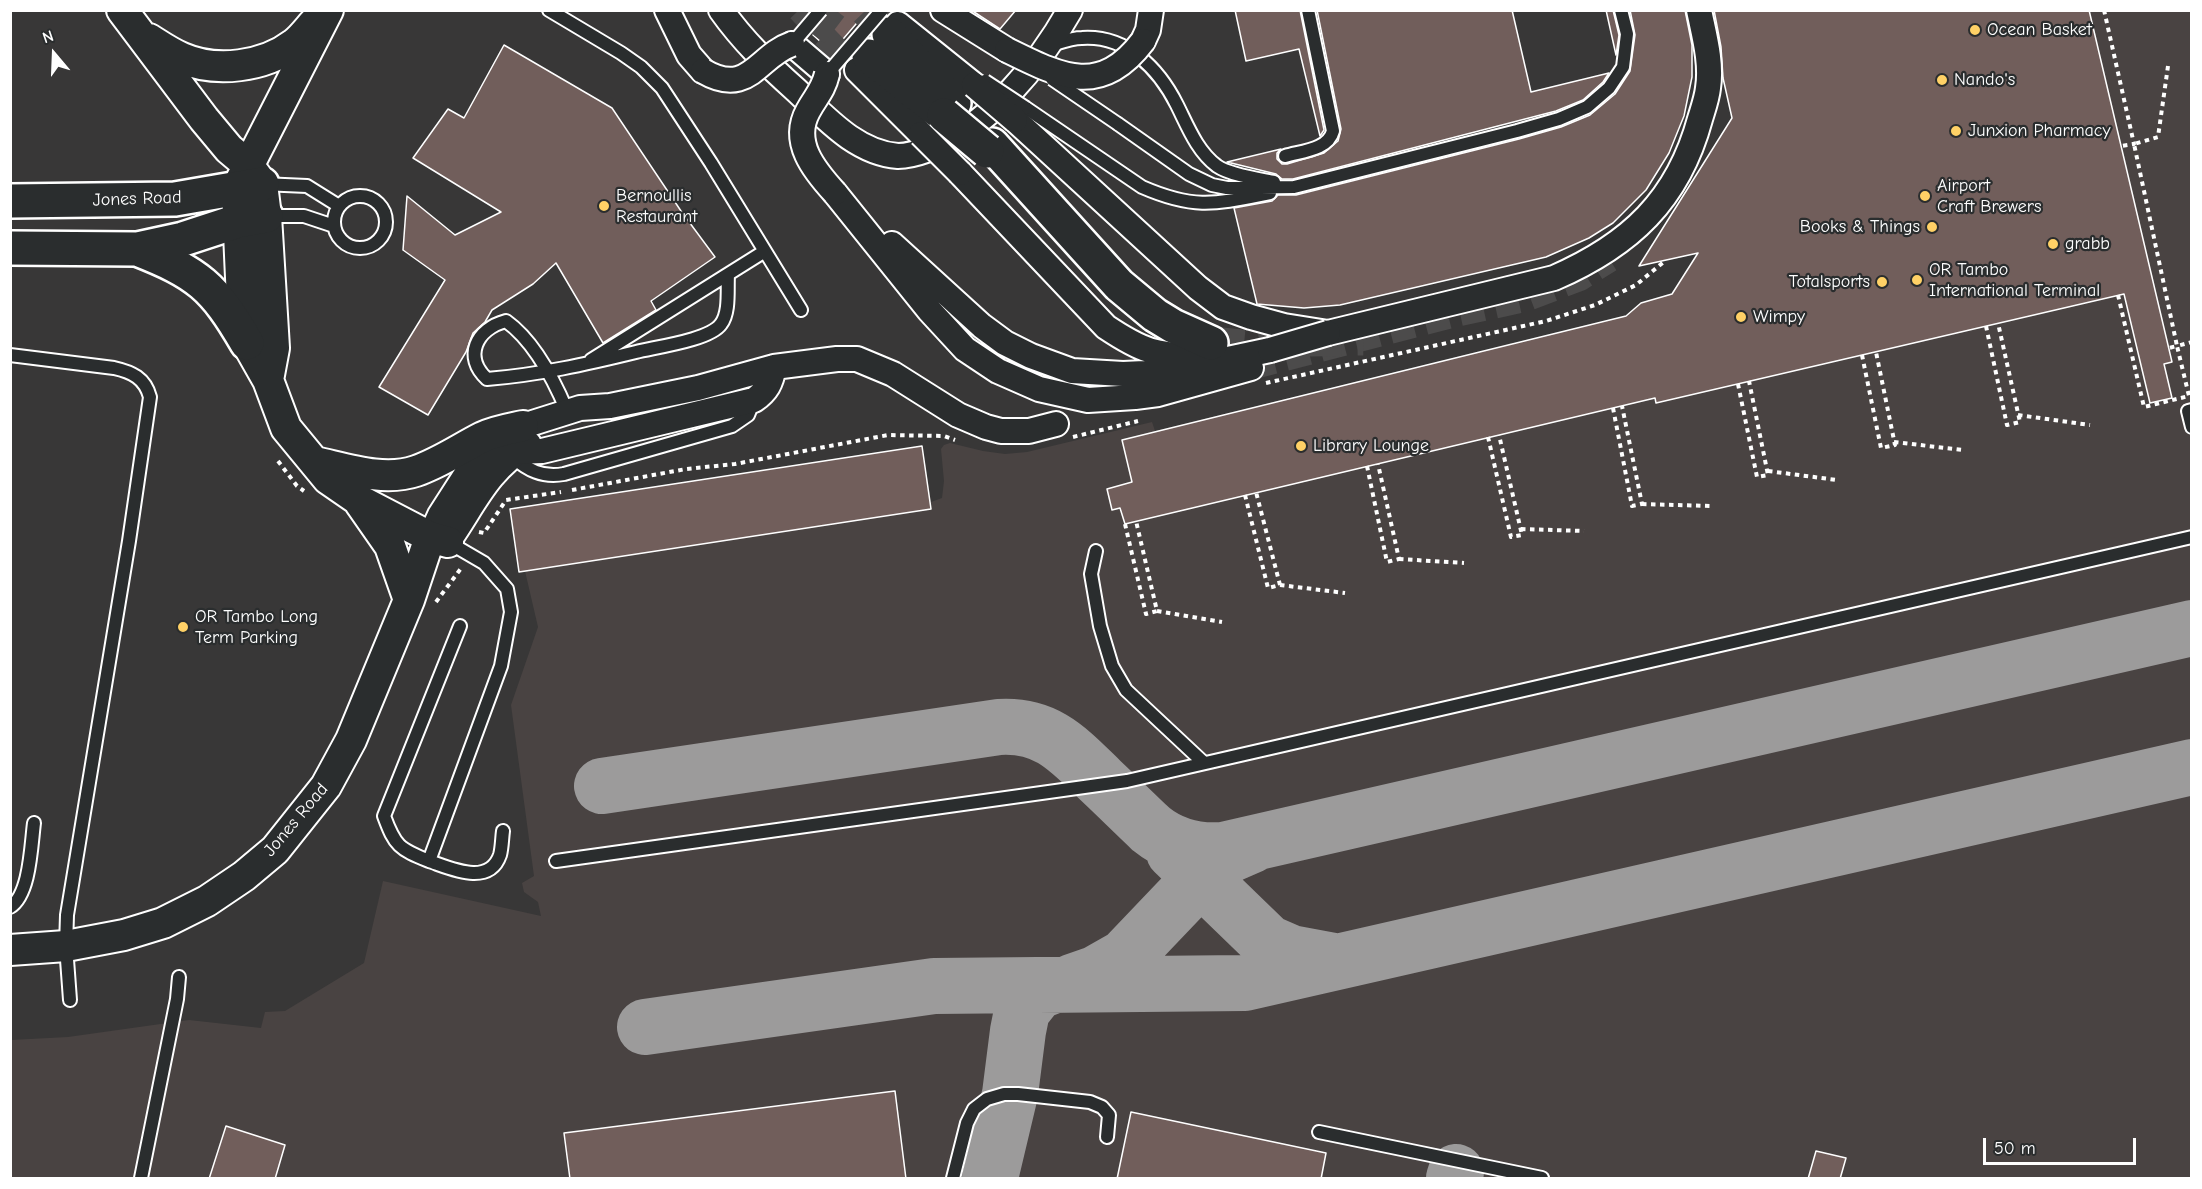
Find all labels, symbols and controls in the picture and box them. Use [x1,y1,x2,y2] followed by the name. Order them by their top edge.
[1987,19,2092,41] place label: Ocean Basket
[1968,23,1982,37] marker: Ocean Basket
[24,24,84,84] north arrow
[40,27,56,47] text: N
[1954,69,2015,91] place label: Nando's
[1935,73,1949,87] marker: Nando's
[1968,120,2111,142] place label: Junxion Pharmacy
[1949,124,1963,138] marker: Junxion Pharmacy
[1937,175,2041,218] place label: Airport Craft Brewers
[616,185,697,228] place label: Bernoullis Restaurant
[92,187,182,211] street label: Jones Road
[1918,189,1932,203] marker: Airport Craft Brewers
[597,199,611,213] marker: Bernoullis Restaurant
[1800,216,1920,238] place label: Books & Things
[1925,220,1939,234] marker: Books & Things
[2065,233,2110,255] place label: grabb
[2046,237,2060,251] marker: grabb
[1929,259,2100,302] place label: OR Tambo International Terminal
[1789,271,1870,293] place label: Totalsports
[1910,273,1924,287] marker: OR Tambo International Terminal
[1875,275,1889,289] marker: Totalsports
[1753,306,1805,328] place label: Wimpy
[1734,310,1748,324] marker: Wimpy
[1313,435,1429,457] place label: Library Lounge
[1294,439,1308,453] marker: Library Lounge
[195,606,318,648] place label: OR Tambo Long Term Parking
[176,620,190,634] marker: OR Tambo Long Term Parking
[259,779,333,861] street label: Jones Road
[1986,1126,2139,1164] scale bar
[1994,1138,2036,1159] text: 50 m

